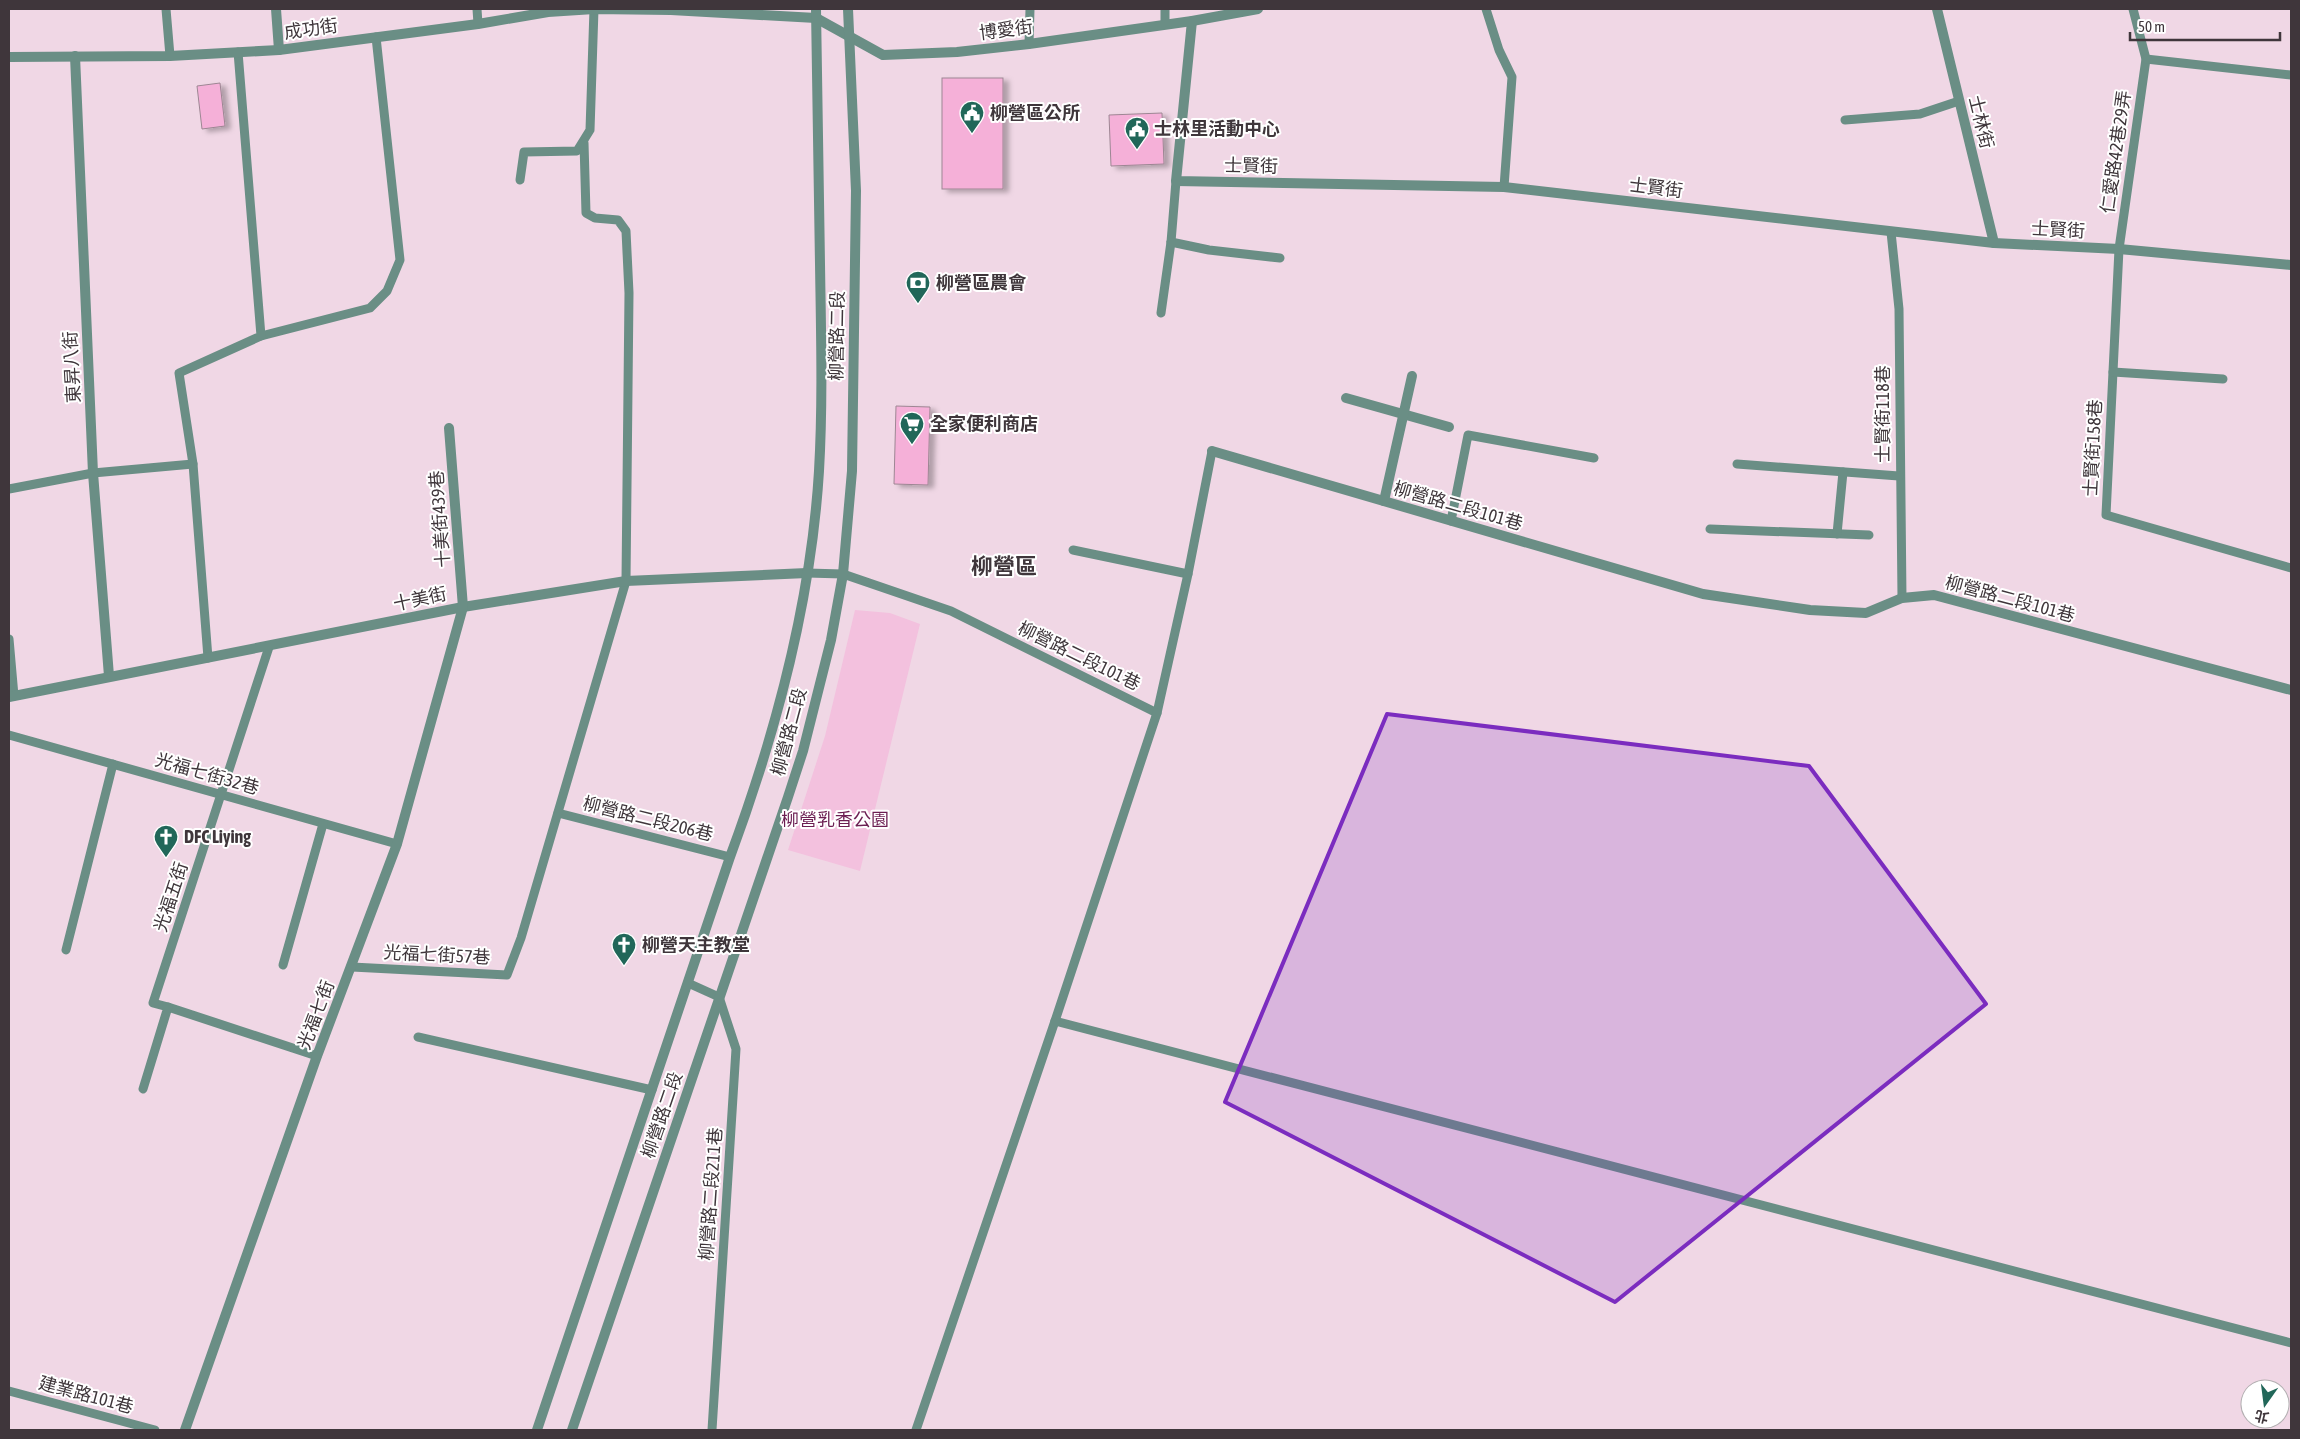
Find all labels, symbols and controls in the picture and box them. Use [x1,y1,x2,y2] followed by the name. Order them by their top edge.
[2130,10,2280,42] scale bar
[283,14,339,43] street label: 成功街
[978,16,1034,43] street label: 博愛街
[2138,18,2165,35] text: 50 m
[2096,89,2135,215] street label: 仁愛路42巷29弄
[1965,93,1998,151] street label: 士林街
[959,100,985,134] public building icon: 柳營區公所
[990,102,1080,123] place label: 柳營區公所
[1124,116,1150,150] public building icon: 士林里活動中心
[1154,118,1280,139] place label: 士林里活動中心
[1224,155,1278,176] street label: 士賢街
[1628,174,1684,201] street label: 士賢街
[2031,218,2086,241] street label: 士賢街
[905,270,931,304] bank icon: 柳營區農會
[936,272,1027,293] place label: 柳營區農會
[825,291,848,381] street label: 柳營路二段
[59,331,84,404] street label: 東昇八街
[1872,365,1893,463] street label: 士賢街118巷
[2079,399,2106,497] street label: 士賢街158巷
[899,411,925,445] supermarket icon: 全家便利商店
[930,413,1038,434] place label: 全家便利商店
[426,470,453,568] street label: 十美街439巷
[1391,477,1525,534] street label: 柳營路二段101巷
[971,553,1037,579] district label: 柳營區
[1943,571,2077,626] street label: 柳營路二段101巷
[391,583,448,614] street label: 十美街
[1015,617,1144,694] street label: 柳營路二段101巷
[767,686,810,778] street label: 柳營路二段
[153,749,261,798] street label: 光福七街32巷
[581,792,715,845] street label: 柳營路二段206巷
[781,809,889,830] park label: 柳營乳香公園
[153,824,179,858] church icon: DFC Liying
[184,826,251,847] place label: DFC Liying
[149,859,192,934] street label: 光福五街
[611,932,637,966] church icon: 柳營天主教堂
[642,934,750,955] place label: 柳營天主教堂
[383,941,491,968] street label: 光福七街57巷
[293,977,338,1052] street label: 光福七街
[637,1069,686,1161] street label: 柳營路二段
[695,1127,726,1261] street label: 柳營路二段211巷
[36,1372,136,1417] street label: 建業路101巷
[2240,1379,2290,1429] north arrow
[2253,1407,2271,1426] text: 北

